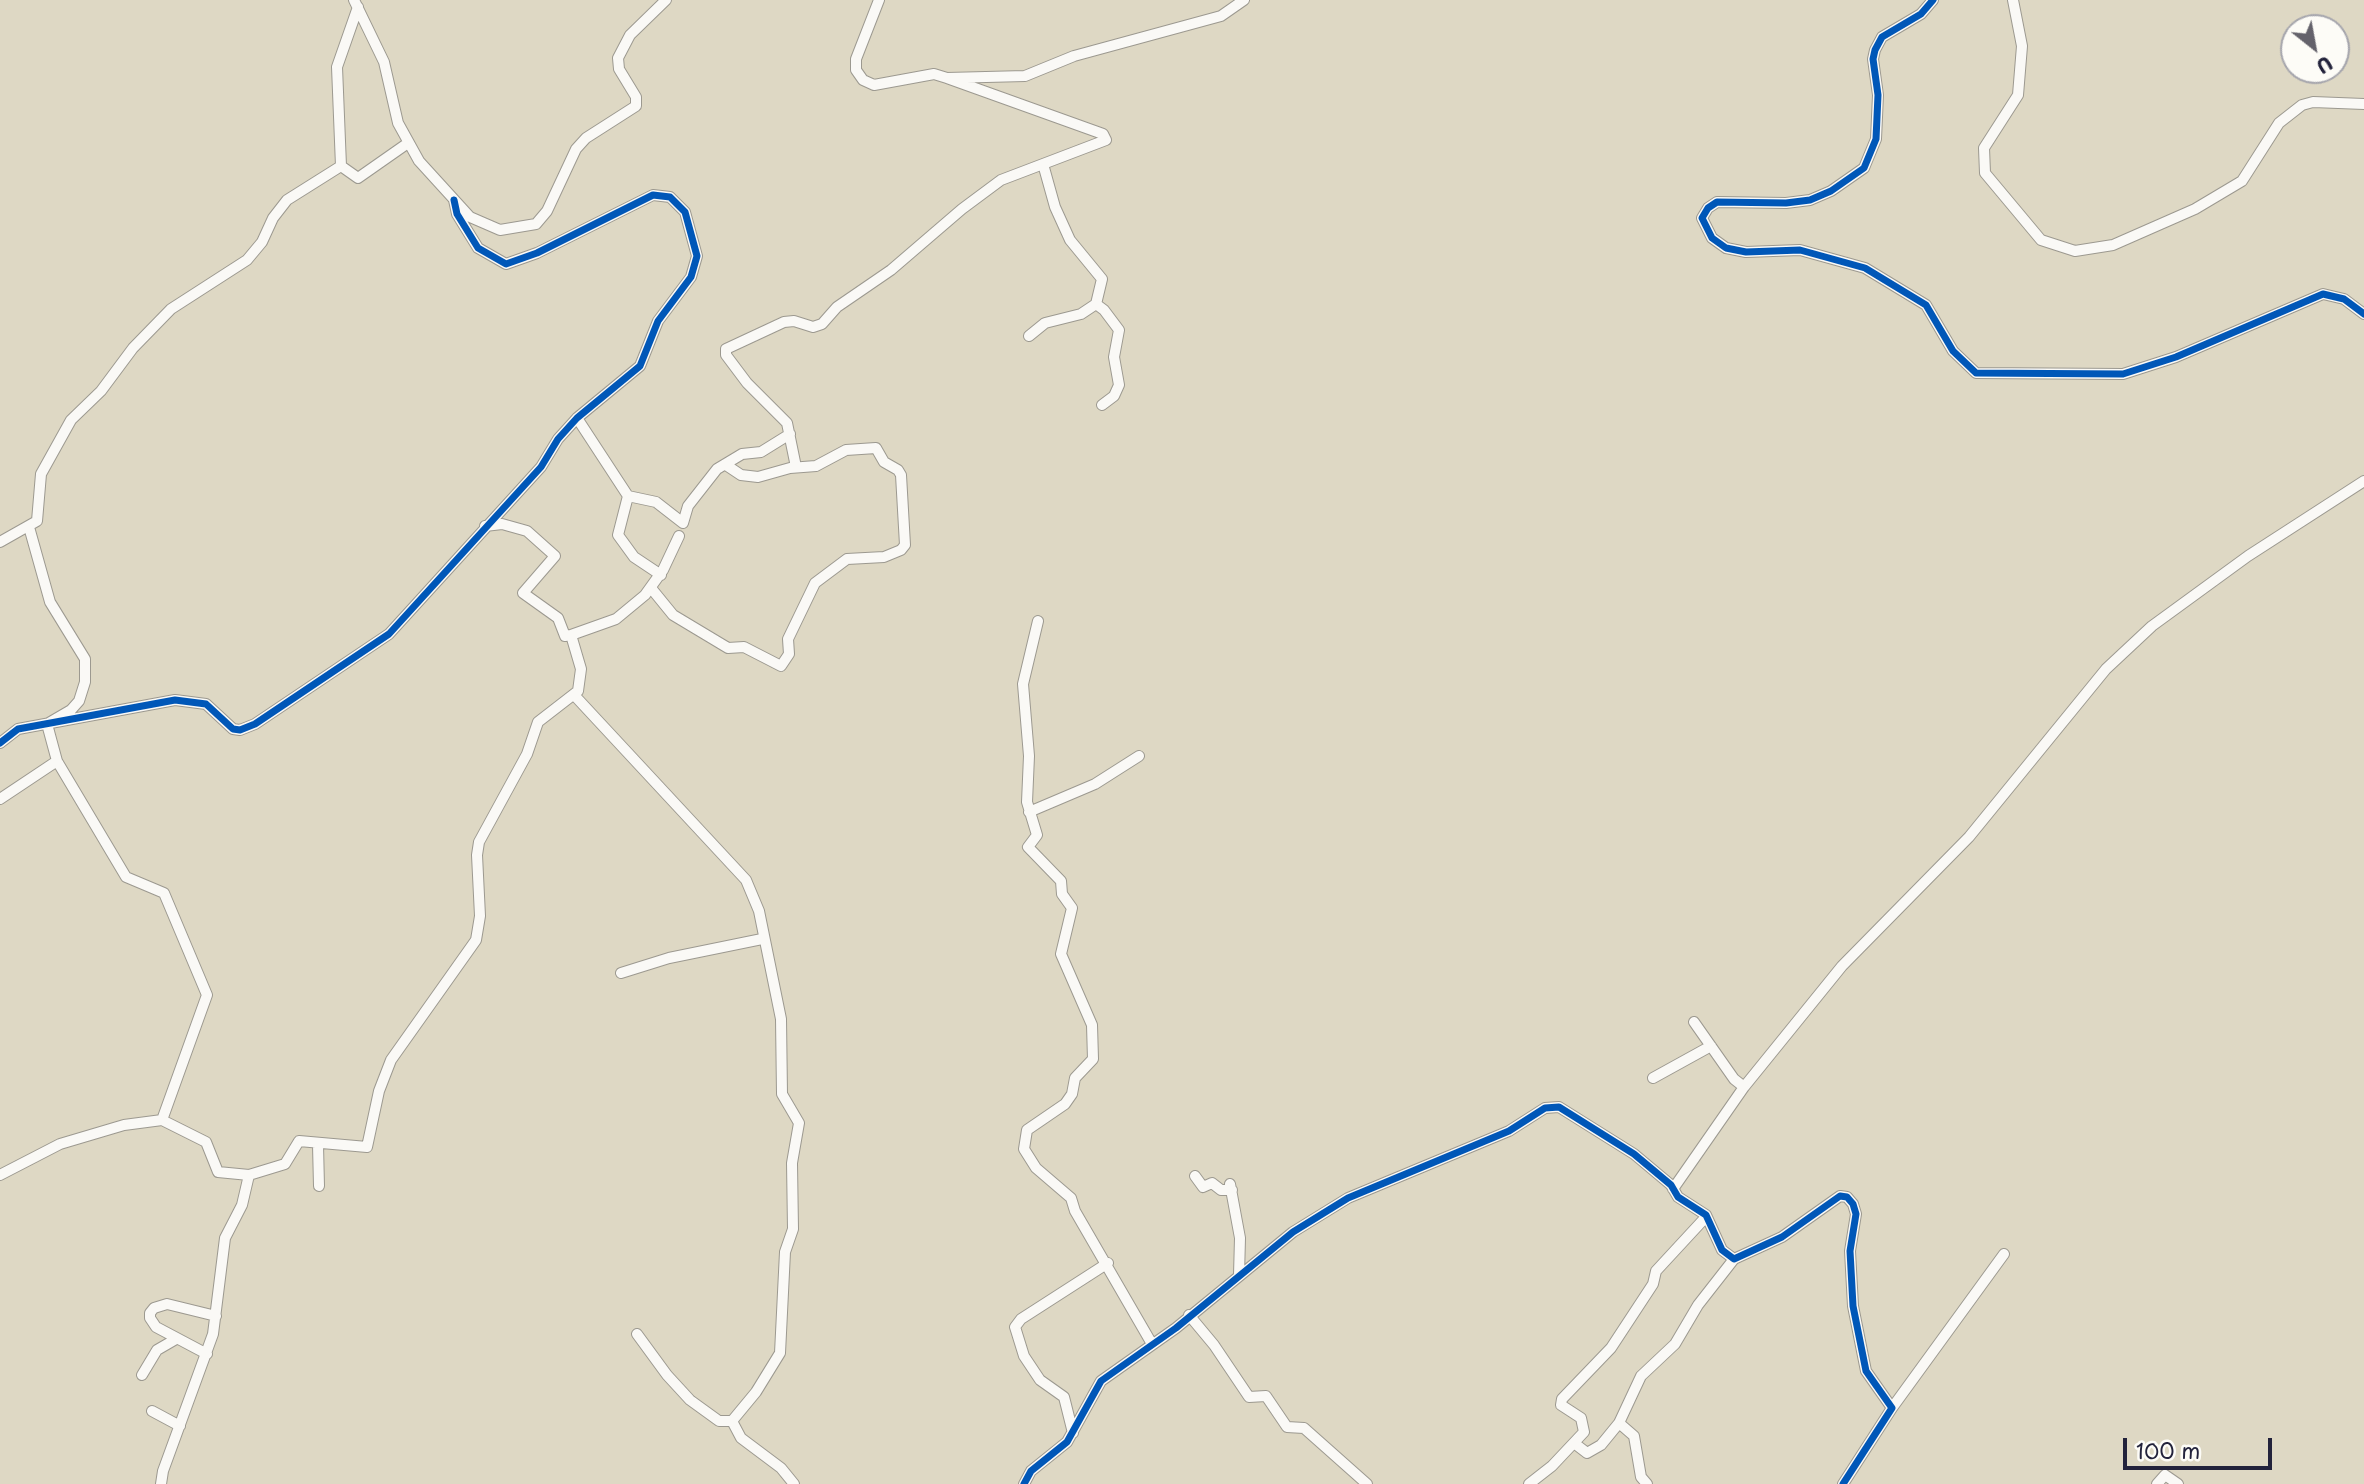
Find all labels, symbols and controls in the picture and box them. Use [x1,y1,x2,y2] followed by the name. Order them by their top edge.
[2280,14,2350,84] north arrow
[2311,50,2338,81] text: U
[2126,1424,2275,1468] scale bar
[2136,1434,2200,1466] text: 100 m

